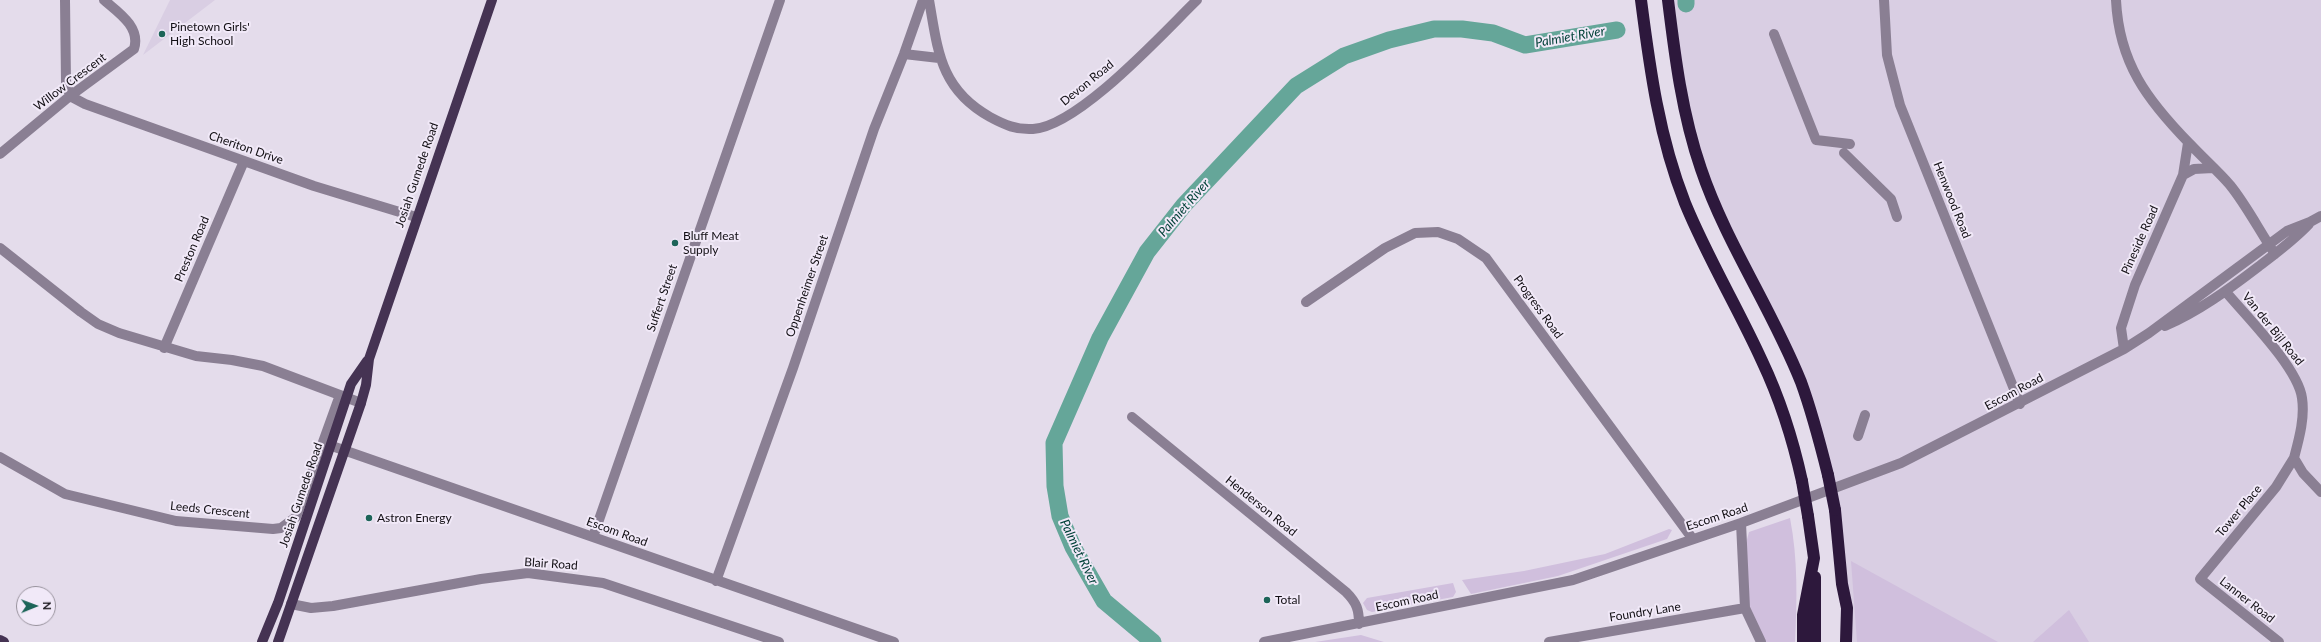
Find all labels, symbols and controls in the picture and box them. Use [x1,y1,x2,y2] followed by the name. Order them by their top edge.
[170,20,250,48] place label: Pinetown Girls' High School
[1534,23,1606,51] water label: Palmiet River
[157,29,167,39] marker: Pinetown Girls' High School
[31,50,109,114] street label: Willow Crescent
[1057,57,1117,109] street label: Devon Road
[392,121,442,229] street label: Josiah Gumede Road
[207,129,285,167] street label: Cheriton Drive
[1930,160,1974,240] street label: Henwood Road
[1155,176,1213,240] water label: Palmiet River
[2118,203,2162,277] street label: Pineside Road
[172,214,212,284] street label: Preston Road
[683,229,739,257] place label: Bluff Meat Supply
[783,233,831,339] street label: Oppenheimer Street
[670,238,680,248] marker: Bluff Meat Supply
[644,262,680,334] street label: Suffert Street
[1510,273,1566,341] street label: Progress Road
[2239,290,2307,368] street label: Van der Bijl Road
[1982,371,2046,413] street label: Escom Road
[276,441,326,549] street label: Josiah Gumede Road
[1222,473,1300,539] street label: Henderson Road
[2213,482,2265,540] street label: Tower Place
[170,499,250,521] street label: Leeds Crescent
[1684,500,1750,534] street label: Escom Road
[377,511,452,525] place label: Astron Energy
[364,513,374,523] marker: Astron Energy
[584,514,650,550] street label: Escom Road
[1057,517,1101,587] water label: Palmiet River
[524,555,578,573] street label: Blair Road
[2217,574,2277,626] street label: Lanner Road
[16,586,56,626] north arrow
[1374,587,1440,615] street label: Escom Road
[1275,593,1300,607] place label: Total
[1262,595,1272,605] marker: Total
[1608,599,1682,625] street label: Foundry Lane
[41,601,54,610] text: N

